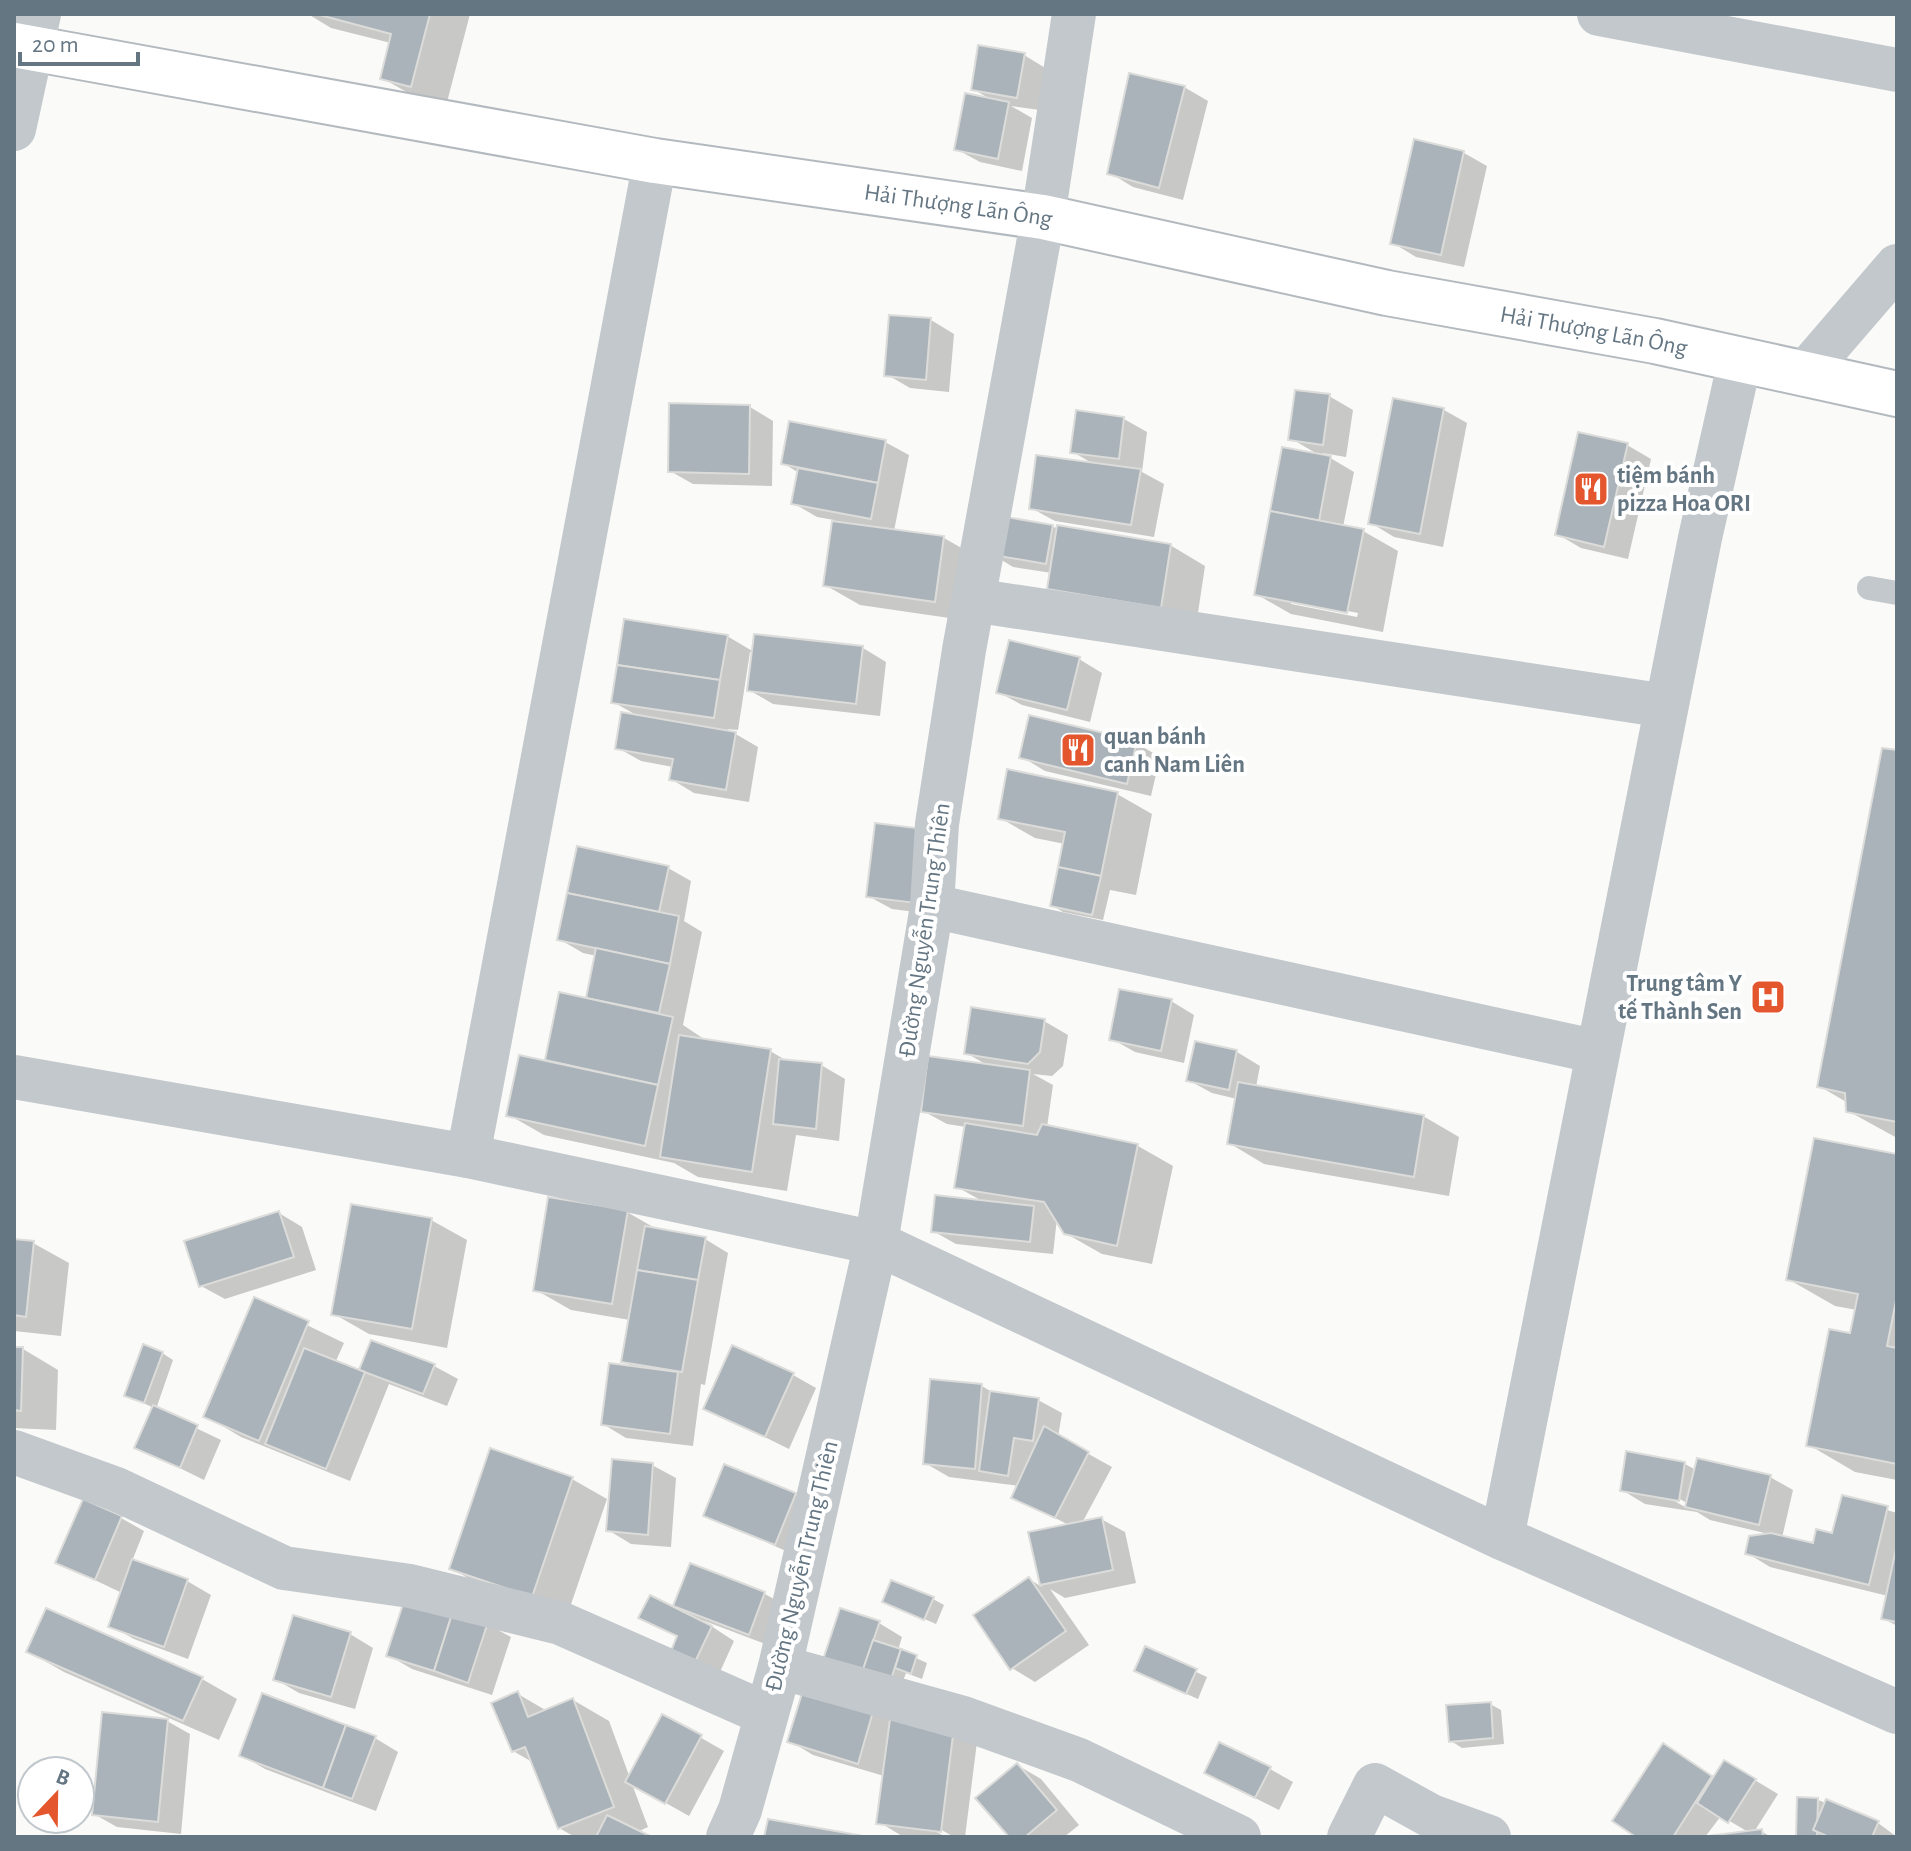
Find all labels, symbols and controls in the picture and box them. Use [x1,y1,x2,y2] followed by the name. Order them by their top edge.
[20,16,138,66] scale bar
[32,33,79,57] text: 20 m
[863,180,1055,232] street label: Hải Thượng Lãn Ông
[1498,303,1690,361] street label: Hải Thượng Lãn Ông
[1617,464,1751,516] place label: tiệm bánh pizza Hoa ORI
[1572,470,1610,508] restaurant icon: tiệm bánh pizza Hoa ORI
[1104,725,1245,777] place label: quan bánh canh Nam Liên
[1059,731,1097,769] restaurant icon: quan bánh canh Nam Liên
[894,801,955,1059] street label: Đường Nguyễn Trung Thiên
[1618,972,1743,1024] place label: Trung tâm Y tế Thành Sen
[1749,978,1787,1016] hospital icon: Trung tâm Y tế Thành Sen
[760,1438,843,1694] street label: Đường Nguyễn Trung Thiên
[16,1755,96,1835] north arrow
[53,1765,73,1790] text: B

